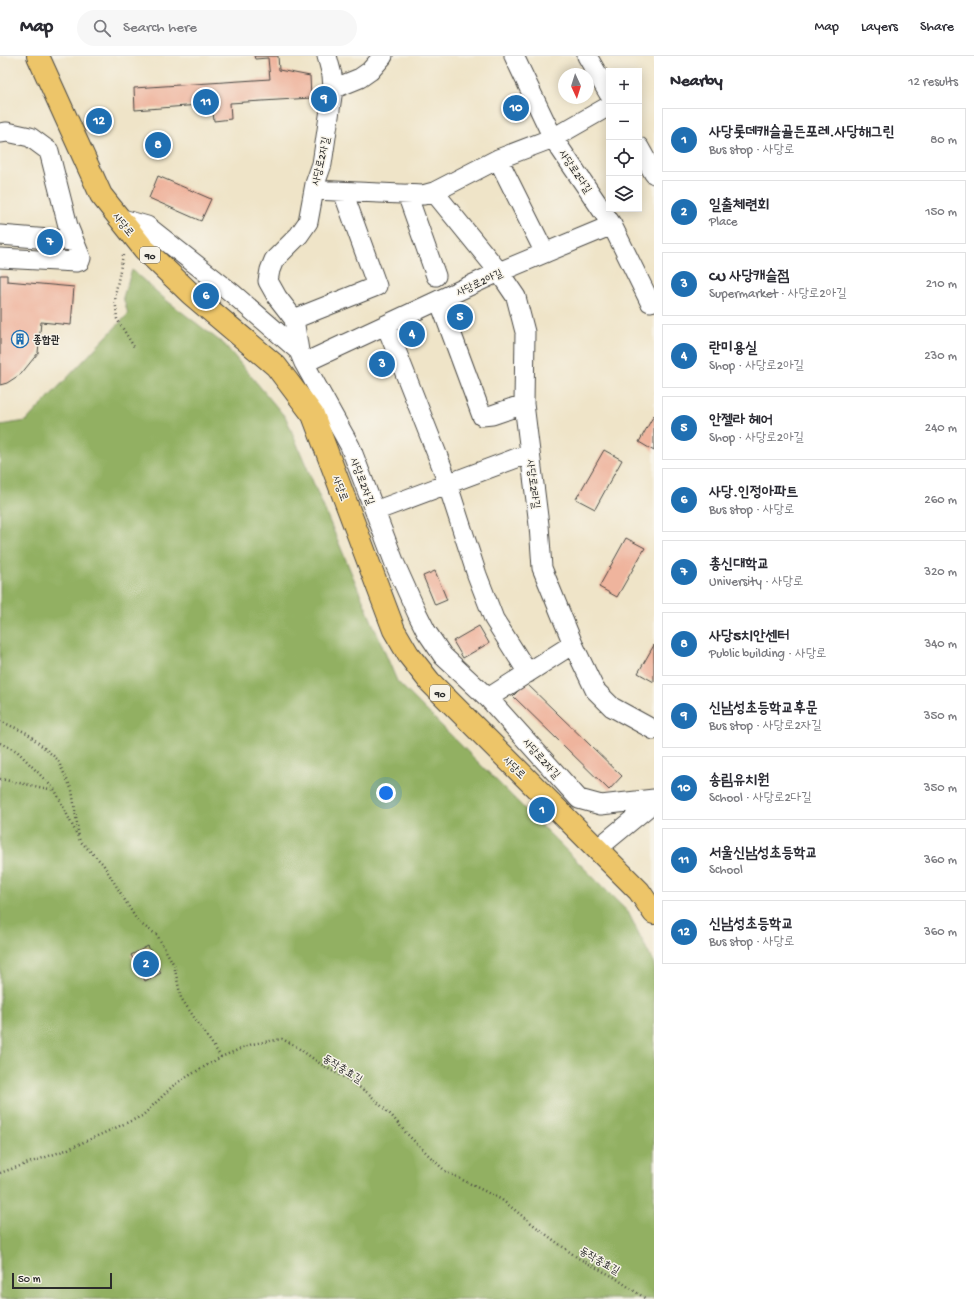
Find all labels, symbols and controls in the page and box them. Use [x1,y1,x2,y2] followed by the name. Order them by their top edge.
[77,10,357,46] search box
[20,16,53,39] text: Map
[91,17,113,39] icon: search
[123,19,197,37] text: Search here
[815,19,839,36] text: Map
[861,19,898,36] text: Layers
[920,19,954,36] text: Share
[558,68,594,104] north arrow
[606,68,642,212] map controls
[606,68,642,104] button: +
[670,72,723,92] text: Nearby
[908,75,958,90] text: 12 results
[311,84,337,114] pin: 9
[193,87,219,117] pin: 11
[503,93,529,123] pin: 10
[606,104,642,140] button: −
[86,106,112,136] pin: 12
[709,124,895,142] text: 사당롯데캐슬골든포레.사당해그린
[145,130,171,160] pin: 8
[681,133,687,148] text: 1
[930,133,957,148] text: 80 m
[310,136,333,187] street label: 사당로2자길
[606,140,642,176] button: locate
[709,143,794,158] text: Bus stop · 사당로
[555,148,594,196] street label: 사당로2다길
[606,176,642,212] button: layers
[709,197,769,215] text: 일출체련회
[681,205,687,220] text: 2
[925,205,957,220] text: 150 m
[109,211,136,239] street label: 사당로
[709,215,737,230] text: Place
[37,227,63,257] pin: 7
[140,247,160,263] road number: 90
[454,267,505,300] street label: 사당로2아길
[709,268,790,286] text: CU 사당캐슬점
[681,277,687,292] text: 3
[926,277,957,292] text: 210 m
[193,281,219,311] pin: 6
[709,287,847,302] text: Supermarket · 사당로2아길
[447,302,473,332] pin: 5
[399,319,425,349] pin: 4
[10,329,30,349] building icon: 종합관
[33,334,60,347] place label: 종합관
[709,340,757,358] text: 란미용실
[369,349,395,379] pin: 3
[681,349,687,364] text: 4
[924,349,957,364] text: 230 m
[709,359,804,374] text: Shop · 사당로2아길
[709,412,773,430] text: 안젤라 헤어
[681,421,687,436] text: 5
[925,421,957,436] text: 240 m
[709,431,804,446] text: Shop · 사당로2아길
[347,456,377,507] street label: 사당로2자길
[523,459,542,510] street label: 사당로2라길
[329,474,350,503] street label: 사당로
[709,484,798,502] text: 사당.인정아파트
[681,493,687,508] text: 6
[924,493,957,508] text: 260 m
[709,503,794,518] text: Bus stop · 사당로
[709,556,769,574] text: 총신대학교
[681,565,687,580] text: 7
[924,565,957,580] text: 320 m
[709,575,803,590] text: University · 사당로
[709,628,789,646] text: 사당5치안센터
[680,637,688,652] text: 8
[924,637,957,652] text: 340 m
[709,647,827,662] text: Public building · 사당로
[430,685,450,701] road number: 90
[709,700,818,718] text: 신남성초등학교후문
[681,709,687,724] text: 9
[924,709,957,724] text: 350 m
[709,719,822,734] text: Bus stop · 사당로2자길
[519,736,562,782] street label: 사당로2자길
[500,755,527,782] street label: 사당로
[709,772,769,790] text: 송림유치원
[678,781,690,796] text: 10
[924,781,957,796] text: 350 m
[376,783,396,803] your location
[709,791,812,806] text: School · 사당로2다길
[529,795,555,825] pin: 1
[709,845,818,863] text: 서울신남성초등학교
[679,853,689,868] text: 11
[924,853,957,868] text: 360 m
[709,863,743,878] text: School
[709,916,794,934] text: 신남성초등학교
[678,925,690,940] text: 12
[924,925,957,940] text: 360 m
[709,935,794,950] text: Bus stop · 사당로
[133,949,159,979] pin: 2
[320,1052,365,1087] street label: 동작충효길
[577,1245,622,1278] street label: 동작충효길
[12,1271,112,1290] scale bar
[18,1274,40,1286] text: 50 m

